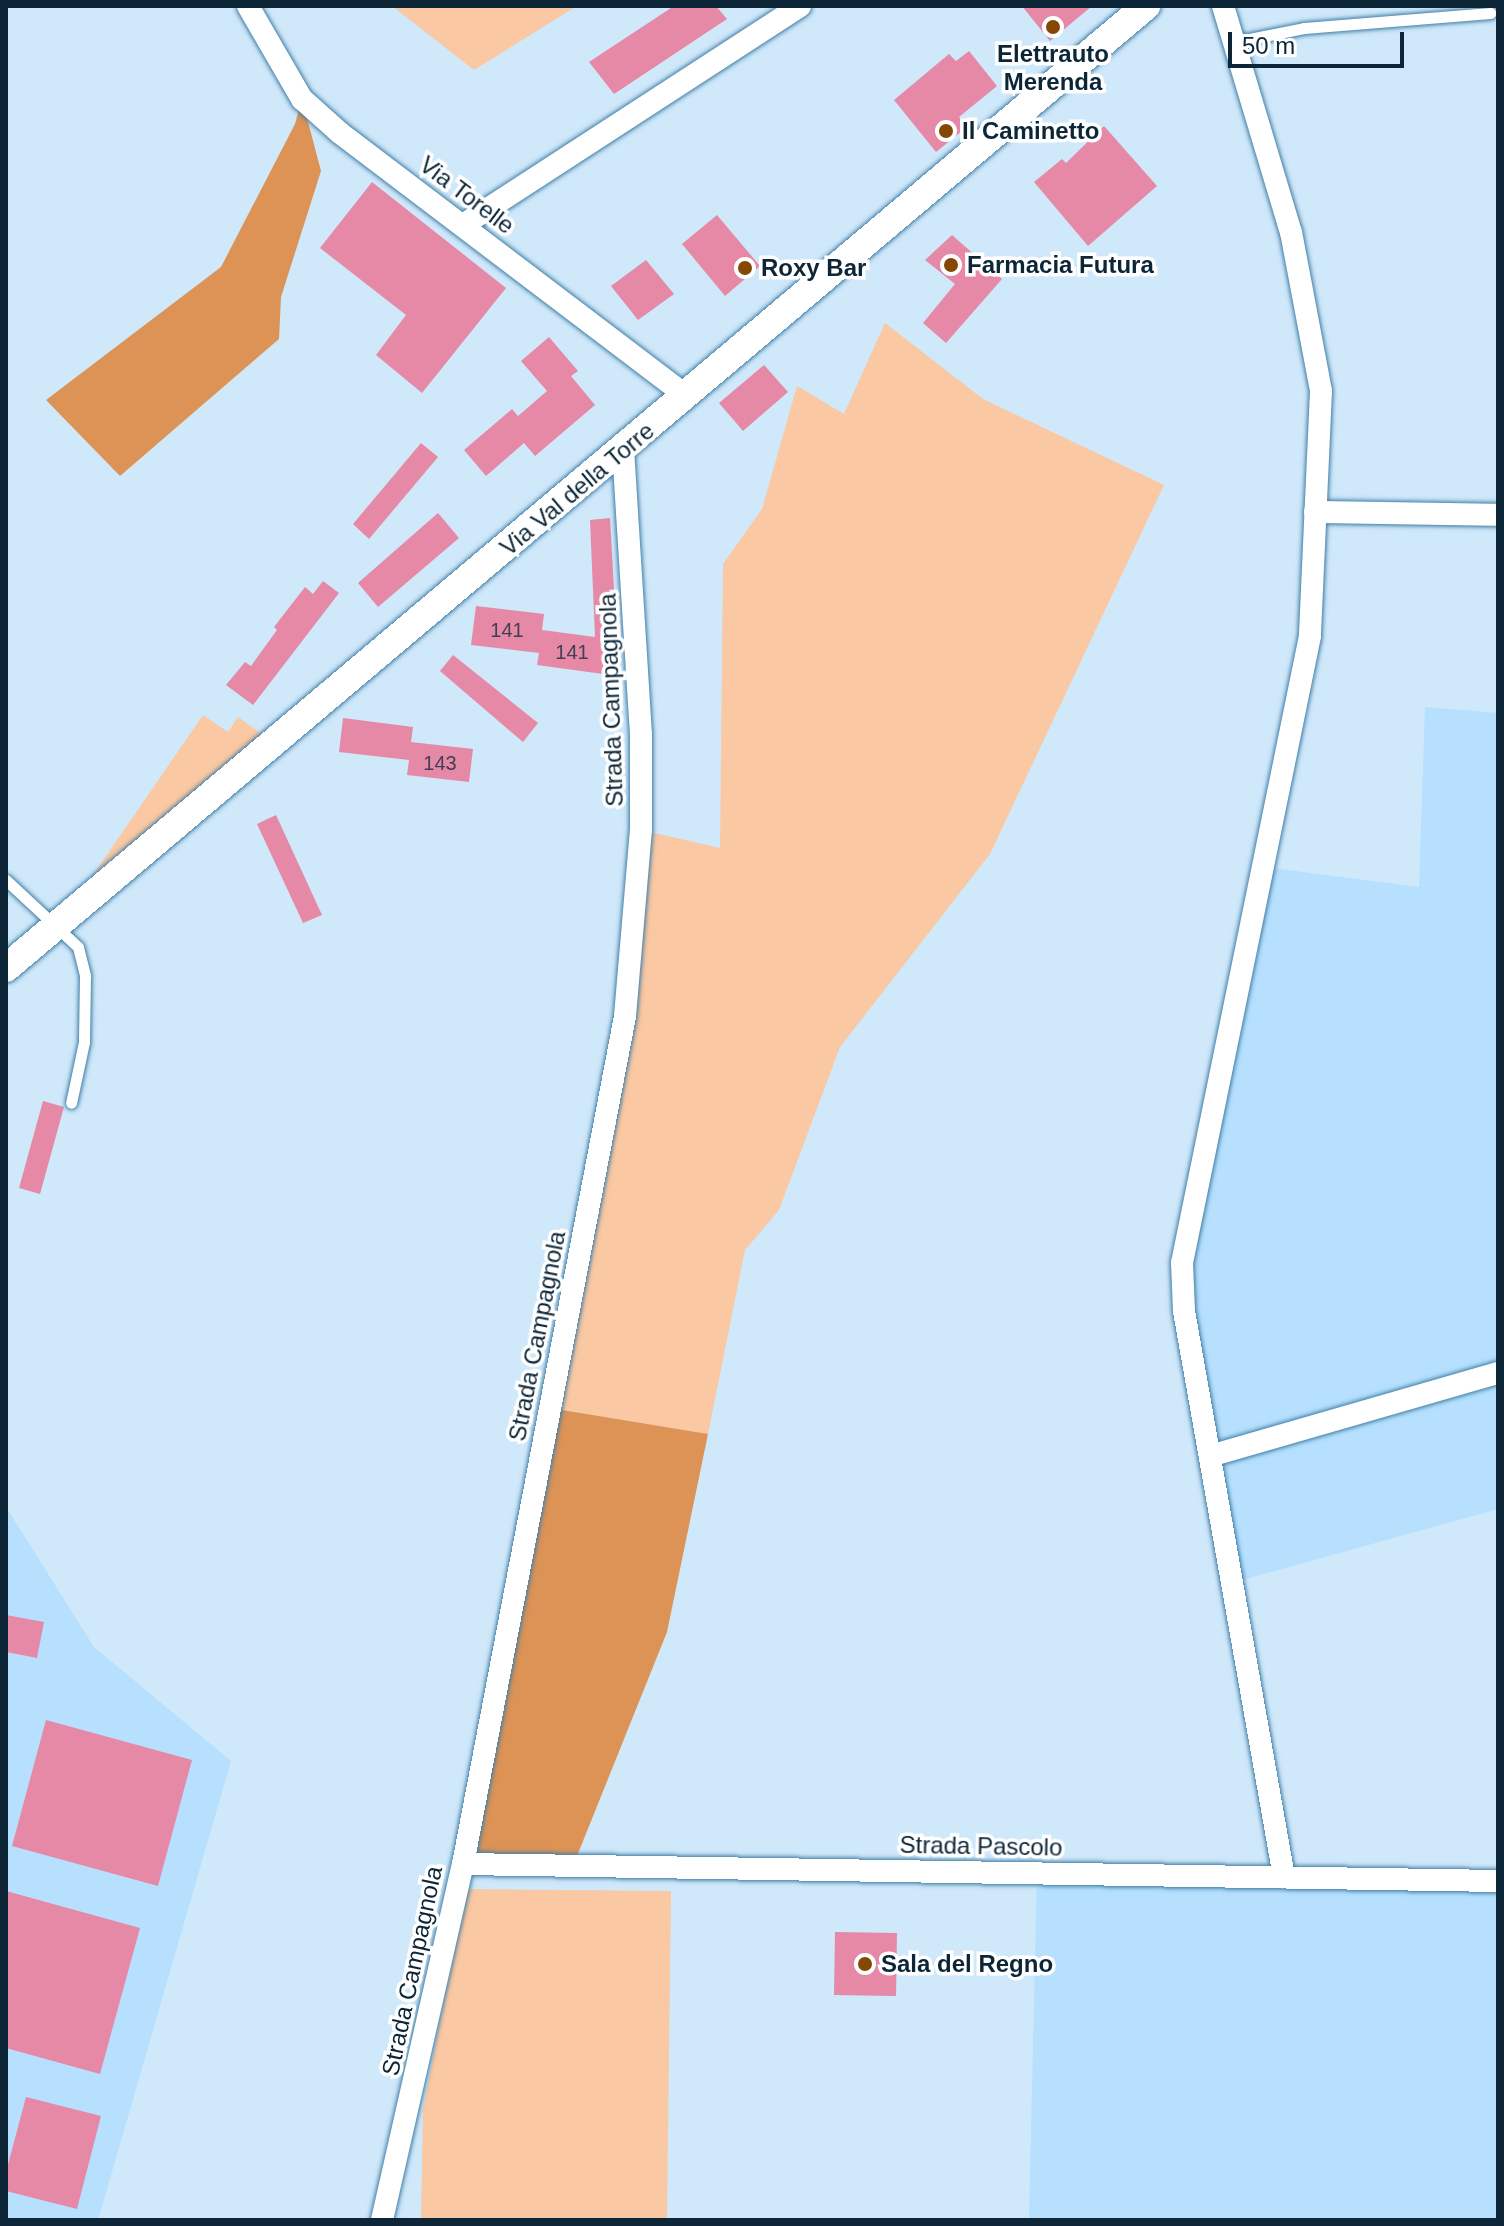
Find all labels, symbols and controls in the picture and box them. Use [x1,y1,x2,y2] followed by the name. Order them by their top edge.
[1232,16,1408,66] scale bar
[1044,18,1062,36] marker: Elettrauto Merenda
[1242,32,1295,59] text: 50 m
[997,40,1109,96] place label: Elettrauto Merenda
[962,117,1099,145] place label: Il Caminetto
[937,122,955,140] marker: Il Caminetto
[414,150,520,240] street label: Via Torelle
[967,251,1154,279] place label: Farmacia Futura
[761,254,866,282] place label: Roxy Bar
[942,256,960,274] marker: Farmacia Futura
[736,259,754,277] marker: Roxy Bar
[494,416,660,562] street label: Via Val della Torre
[593,593,629,807] street label: Strada Campagnola
[490,618,524,642] house number: 141
[555,640,589,664] house number: 141
[423,751,457,775] house number: 143
[502,1228,572,1444] street label: Strada Campagnola
[899,1830,1063,1862] street label: Strada Pascolo
[376,1864,448,2078] street label: Strada Campagnola
[881,1950,1053,1978] place label: Sala del Regno
[856,1955,874,1973] marker: Sala del Regno

